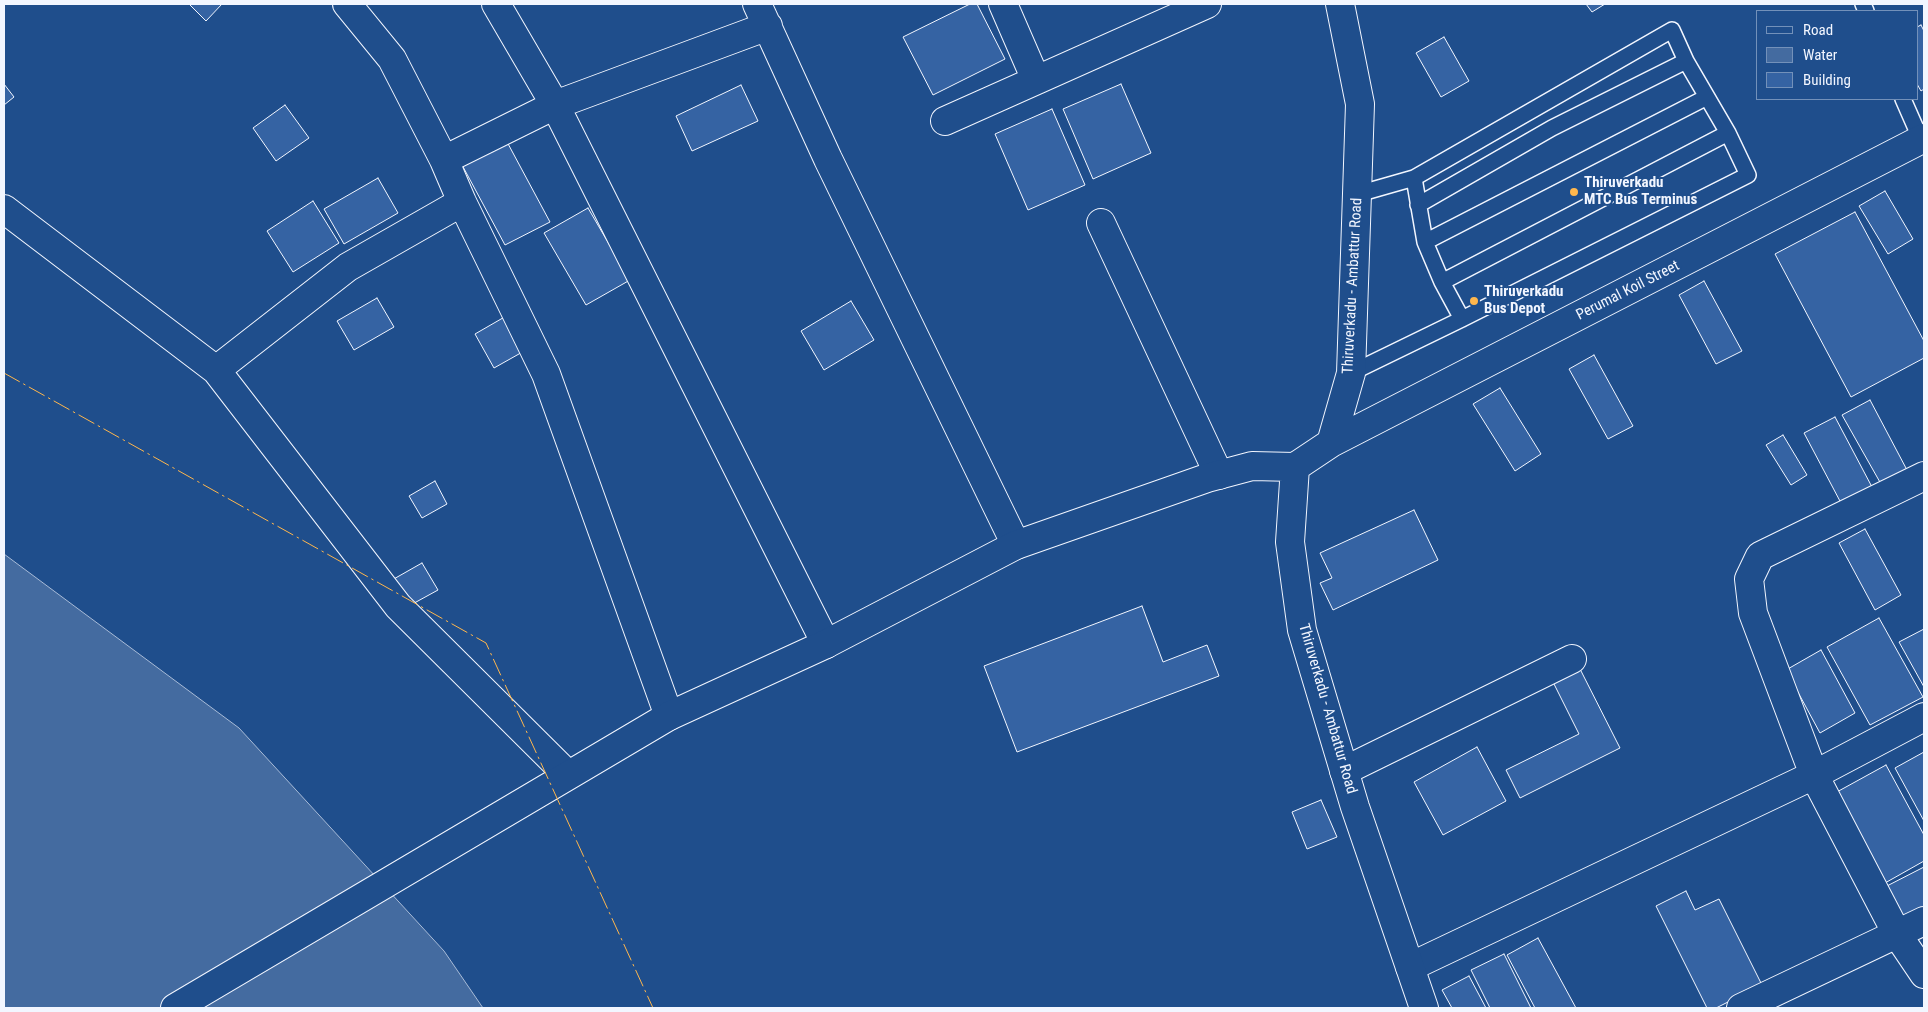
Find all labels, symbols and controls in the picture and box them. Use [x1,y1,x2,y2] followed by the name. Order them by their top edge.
[1756,10,1918,100] legend
[1803,21,1833,39] text: Road
[1803,46,1837,64] text: Water
[1803,71,1851,89] text: Building
[1584,174,1697,209] place label: Thiruverkadu MTC Bus Terminus
[1568,186,1580,198] marker: Thiruverkadu MTC Bus Terminus
[1339,198,1367,374] street label: Thiruverkadu - Ambattur Road
[1573,257,1683,325] street label: Perumal Koil Street
[1484,283,1563,318] place label: Thiruverkadu Bus Depot
[1468,295,1480,307] marker: Thiruverkadu Bus Depot
[1294,622,1360,796] street label: Thiruverkadu - Ambattur Road

